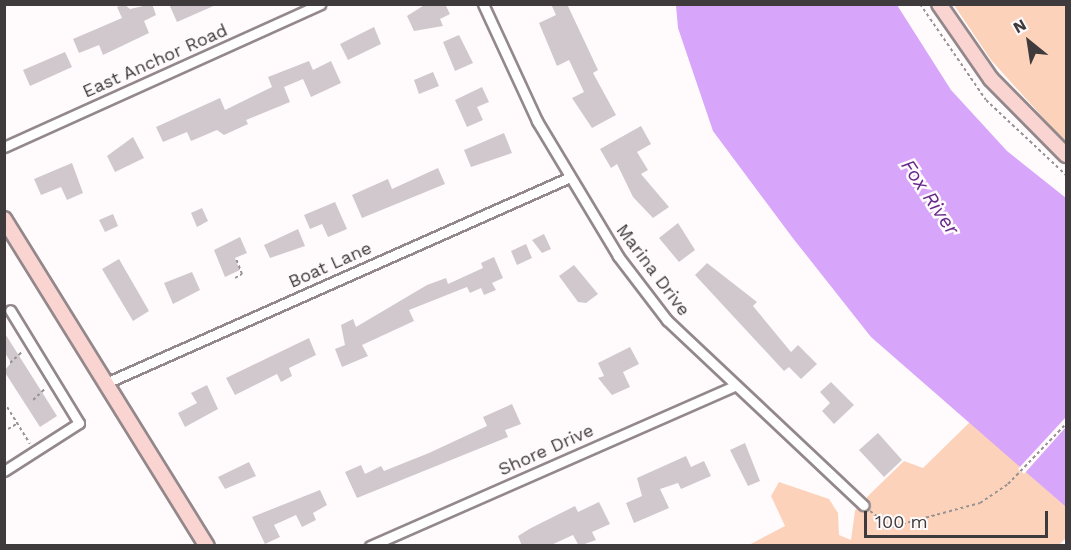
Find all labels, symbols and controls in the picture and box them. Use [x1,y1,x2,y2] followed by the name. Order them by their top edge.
[999,12,1059,72] north arrow
[1010,15,1030,37] text: N
[79,19,231,103] street label: East Anchor Road
[896,154,964,240] water label: Fox River
[611,220,695,320] street label: Marina Drive
[285,237,375,293] street label: Boat Lane
[495,419,597,481] street label: Shore Drive
[867,499,1052,537] scale bar
[875,511,928,532] text: 100 m

